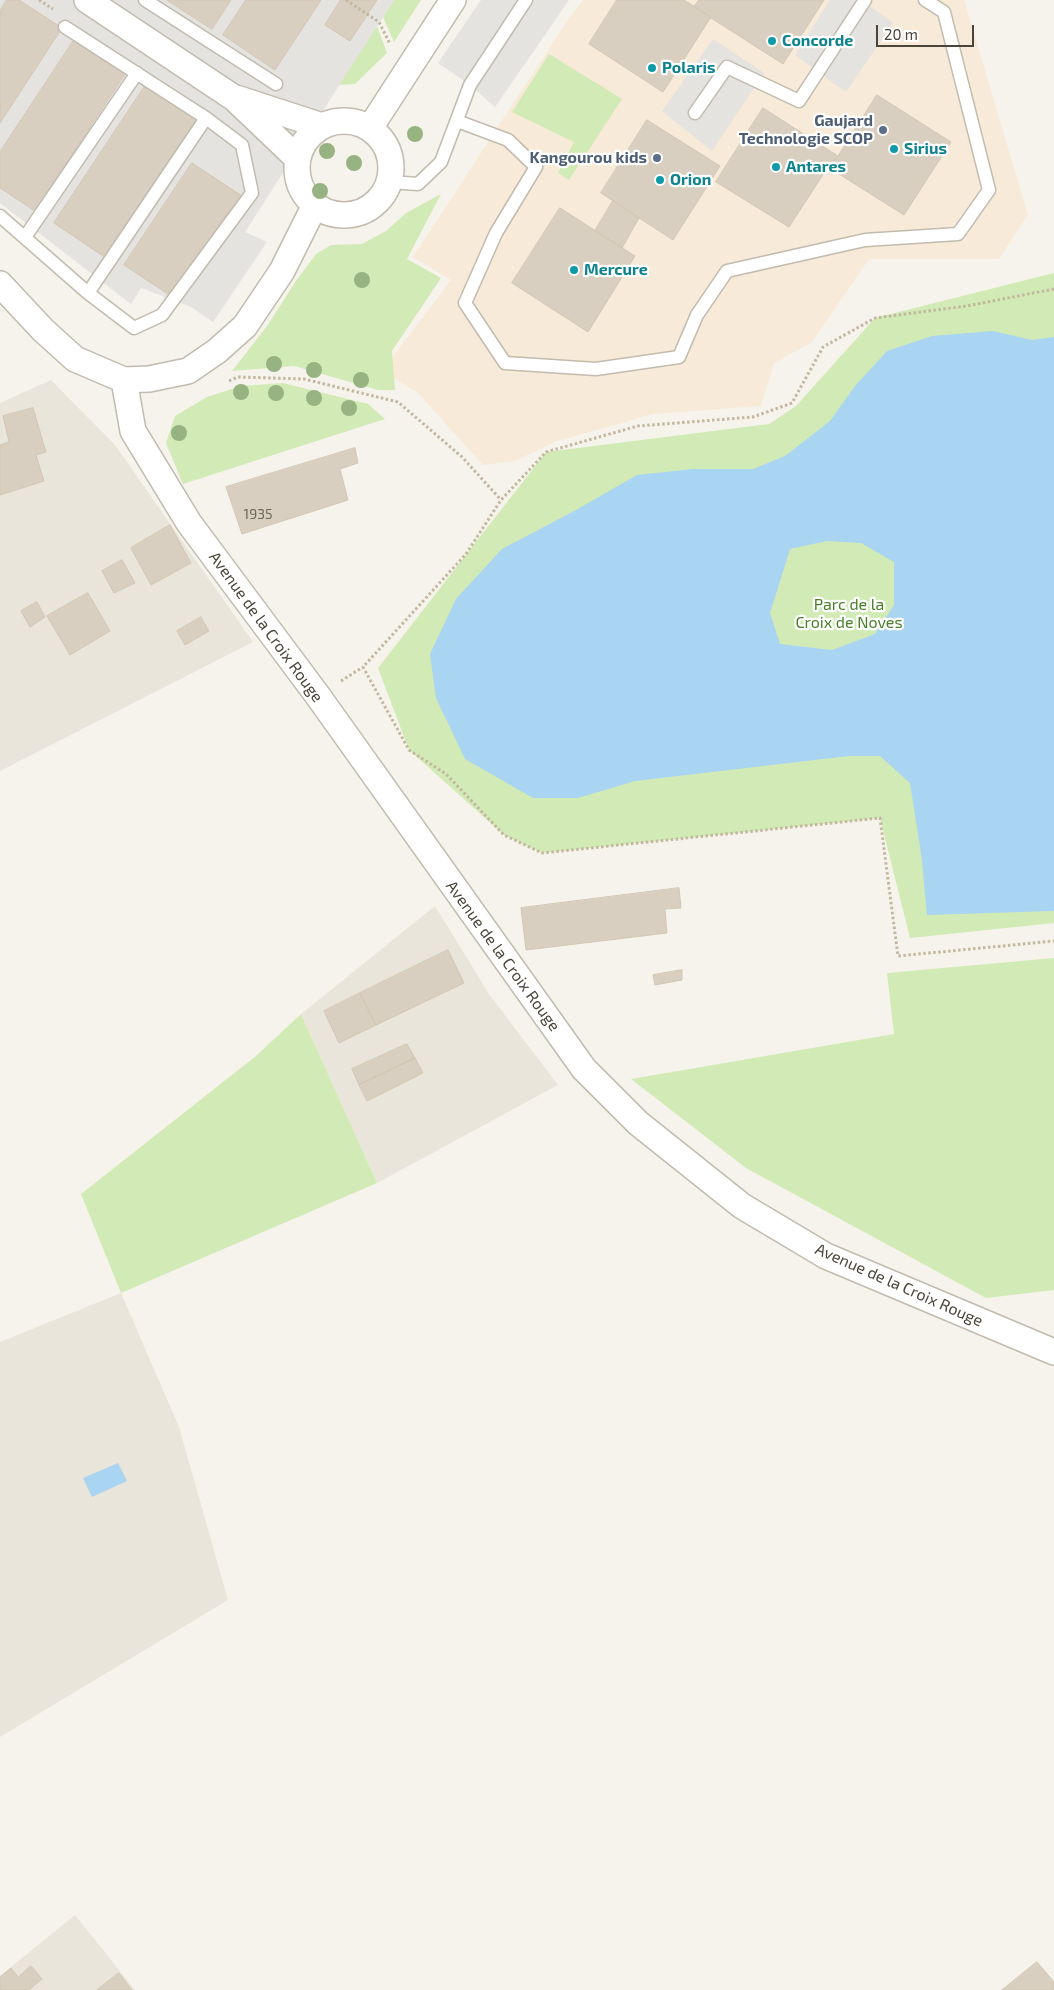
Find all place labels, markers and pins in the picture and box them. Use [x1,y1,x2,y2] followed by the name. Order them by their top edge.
[782,31,853,51] place label: Concorde
[766,35,778,47] marker: Concorde
[662,58,715,78] place label: Polaris
[646,62,658,74] marker: Polaris
[739,111,873,149] place label: Gaujard Technologie SCOP
[877,124,889,136] marker: Gaujard Technologie SCOP
[904,139,947,159] place label: Sirius
[888,143,900,155] marker: Sirius
[529,148,647,168] place label: Kangourou kids
[651,152,663,164] marker: Kangourou kids
[786,157,846,177] place label: Antares
[770,161,782,173] marker: Antares
[670,170,711,190] place label: Orion
[654,174,666,186] marker: Orion
[584,260,648,280] place label: Mercure
[568,264,580,276] marker: Mercure

